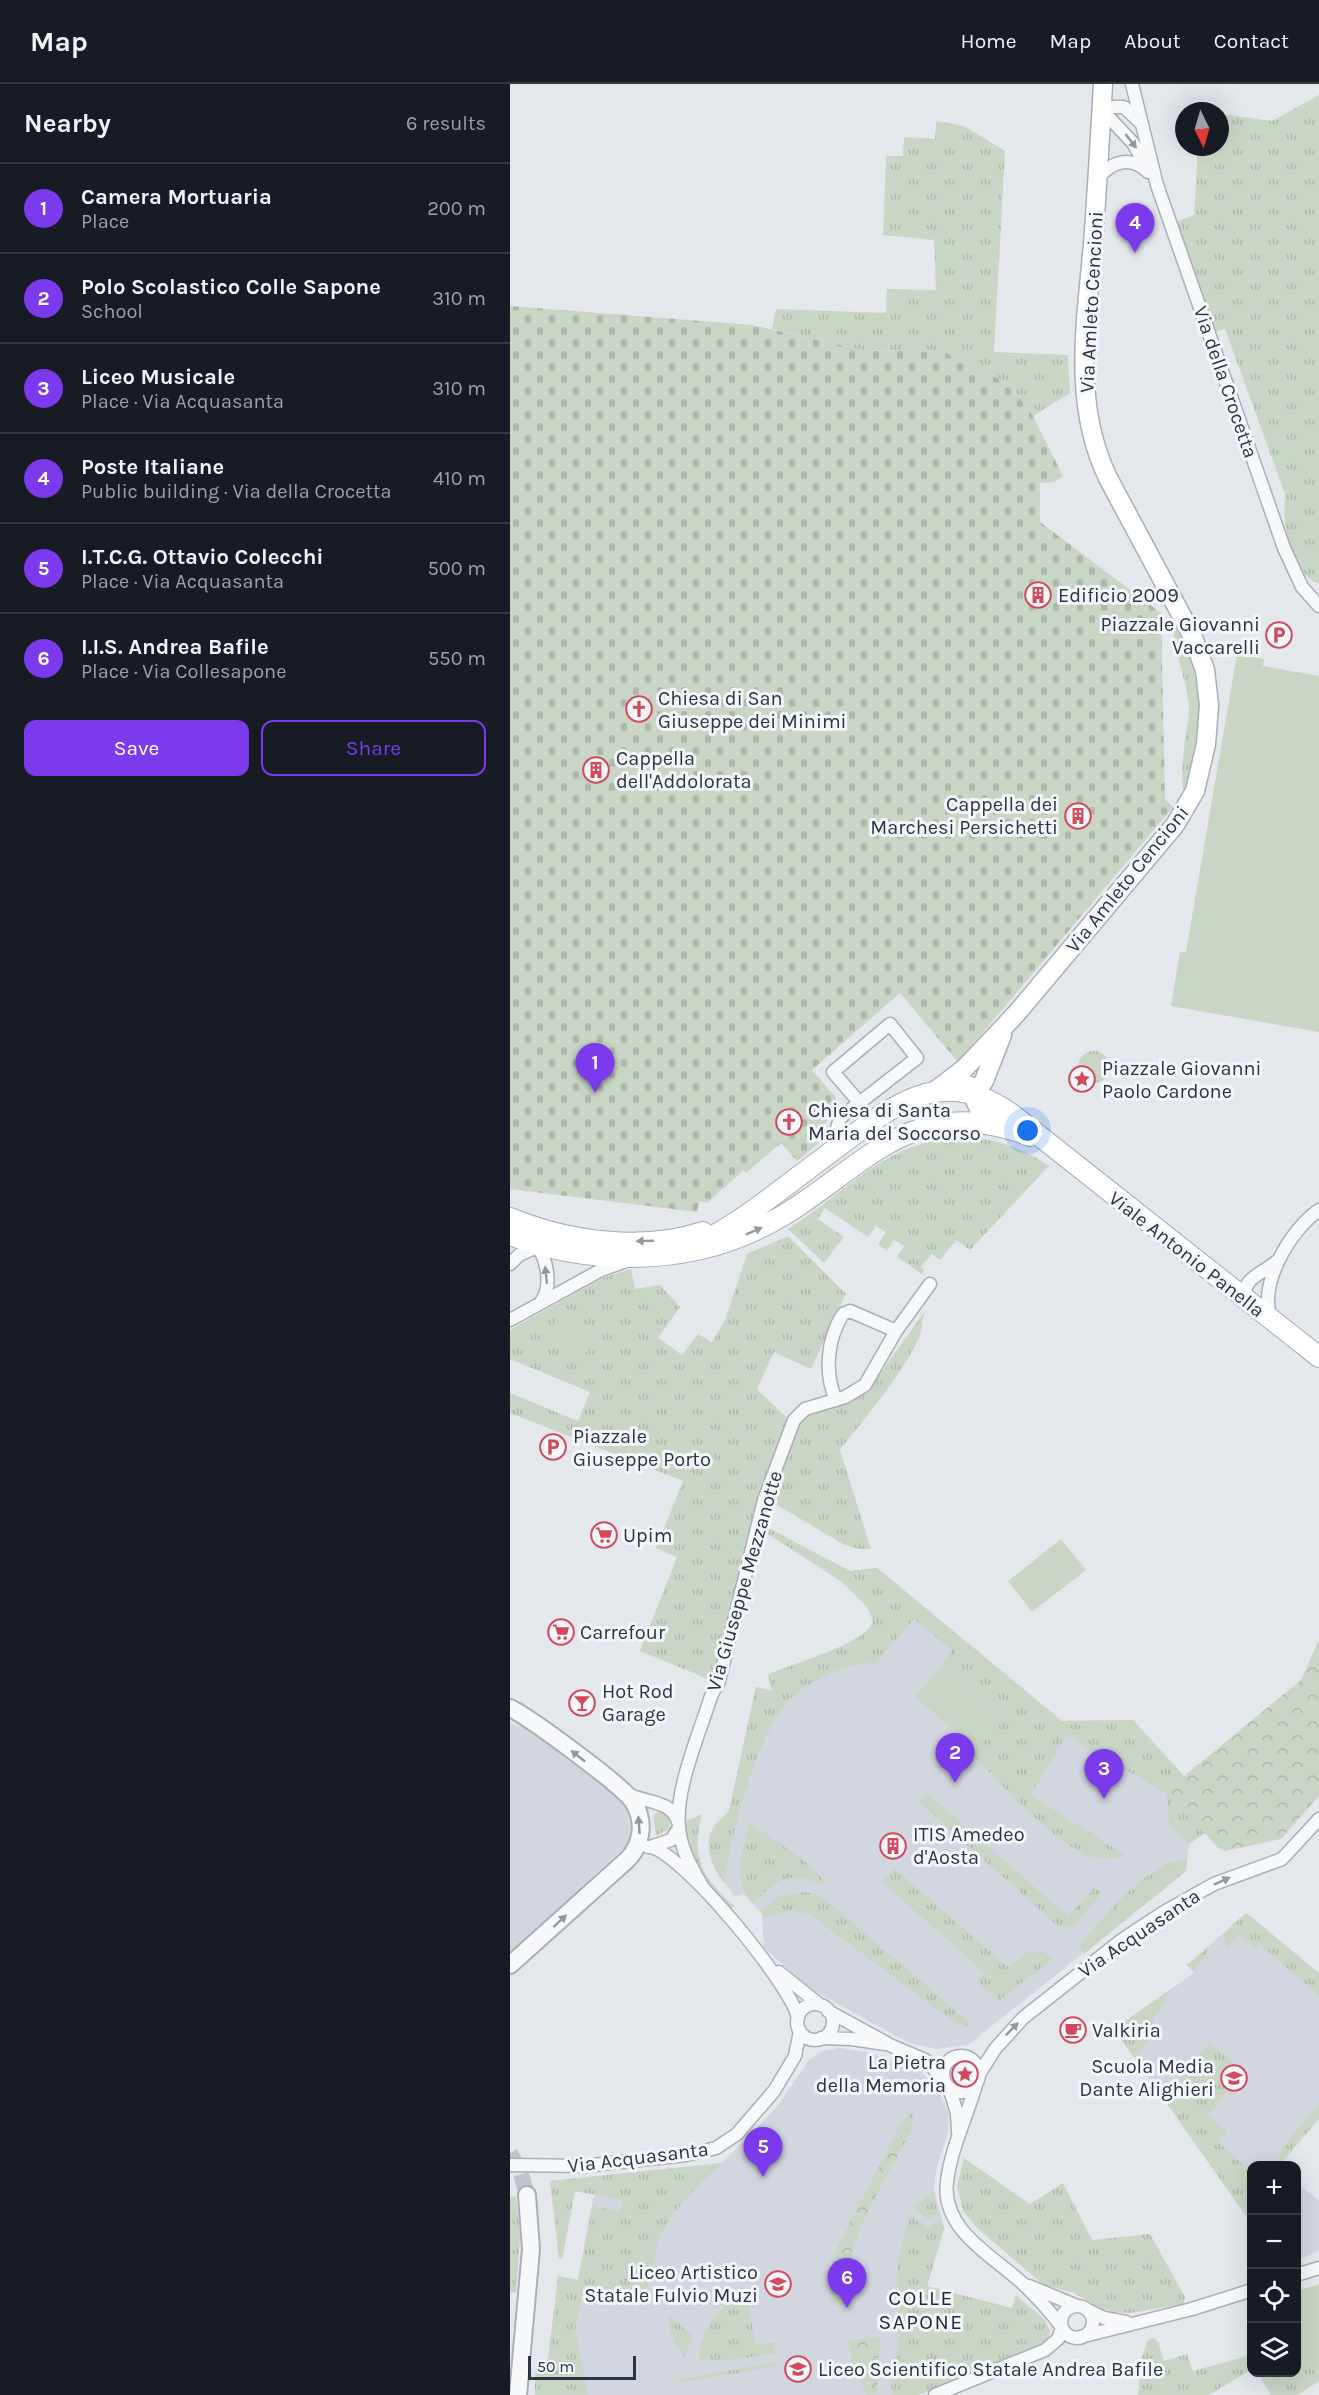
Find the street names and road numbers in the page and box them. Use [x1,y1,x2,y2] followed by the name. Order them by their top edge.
[1075,211,1108,394] street label: Via Amleto Cencioni
[1189,303,1262,461] street label: Via della Crocetta
[1061,801,1194,957] street label: Via Amleto Cencioni
[1104,1186,1269,1322] street label: Viale Antonio Panella
[702,1468,787,1694] street label: Via Giuseppe Mezzanotte
[1074,1884,1204,1983] street label: Via Acquasanta
[566,2137,710,2178] street label: Via Acquasanta

